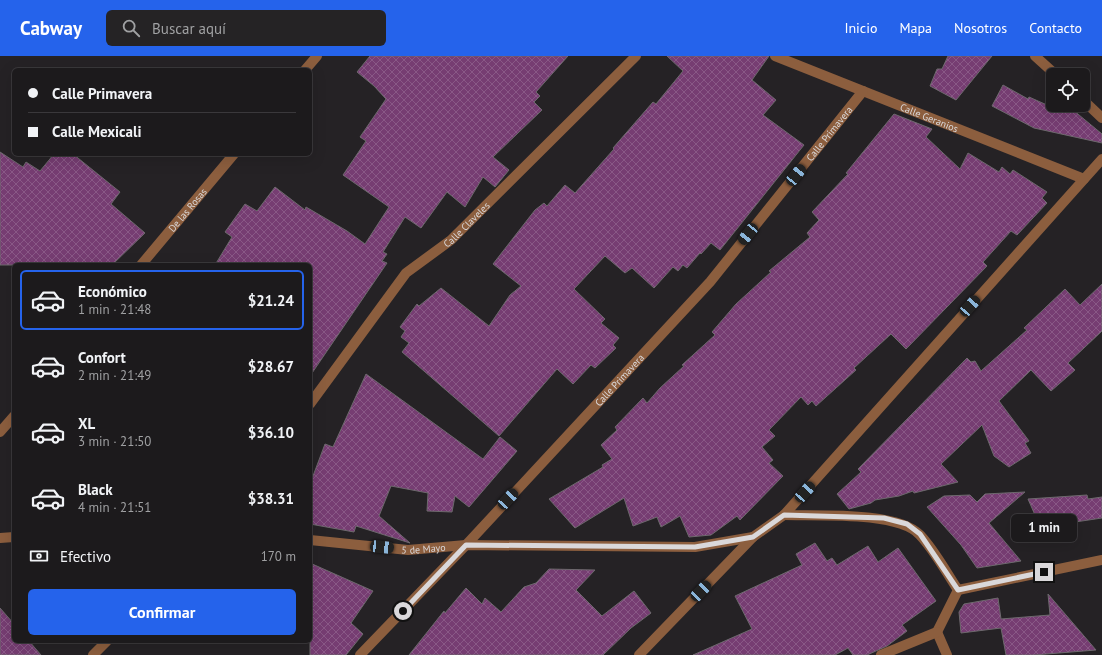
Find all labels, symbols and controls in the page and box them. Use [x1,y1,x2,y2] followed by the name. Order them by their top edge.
[106,10,386,46] search box
[20,16,82,40] text: Cabway
[120,17,142,39] icon: search
[152,19,226,38] text: Buscar aquí
[844,19,877,37] text: Inicio
[899,19,932,37] text: Mapa
[954,19,1007,37] text: Nosotros
[1029,19,1082,37] text: Contacto
[1046,68,1090,112] map controls
[1046,68,1090,112] button: locate
[52,84,152,103] text: Calle Primavera
[898,100,960,135] street label: Calle Geranios
[803,103,855,163] street label: Calle Primavera
[52,122,142,141] text: Calle Mexicali
[784,162,808,188] car
[165,185,209,234] street label: De las Rosas
[441,199,492,250] street label: Calle Claveles
[736,221,760,247] car
[30,282,66,318] icon: car
[78,282,147,301] text: Económico
[248,291,294,310] text: $21.24
[958,293,982,319] car
[78,301,151,318] text: 1 min · 21:48
[30,348,66,384] icon: car
[78,348,126,367] text: Confort
[592,351,647,409] street label: Calle Primavera
[248,357,294,376] text: $28.67
[78,367,151,384] text: 2 min · 21:49
[30,414,66,450] icon: car
[78,414,95,433] text: XL
[248,423,294,442] text: $36.10
[78,433,151,450] text: 3 min · 21:50
[793,479,817,505] car
[30,480,66,516] icon: car
[78,480,113,499] text: Black
[495,486,521,512] car
[248,489,294,508] text: $38.31
[78,499,151,516] text: 4 min · 21:51
[1011,514,1077,542] callout: 1 min
[1028,519,1060,536] text: 1 min
[369,540,395,554] car
[401,540,446,557] street label: 5 de Mayo
[28,545,50,567] icon: cash
[60,547,111,566] text: Efectivo
[261,548,296,565] text: 170 m
[1035,563,1053,581] route end
[688,578,714,604] car
[28,589,296,635] button: Confirmar
[394,602,412,620] route start

